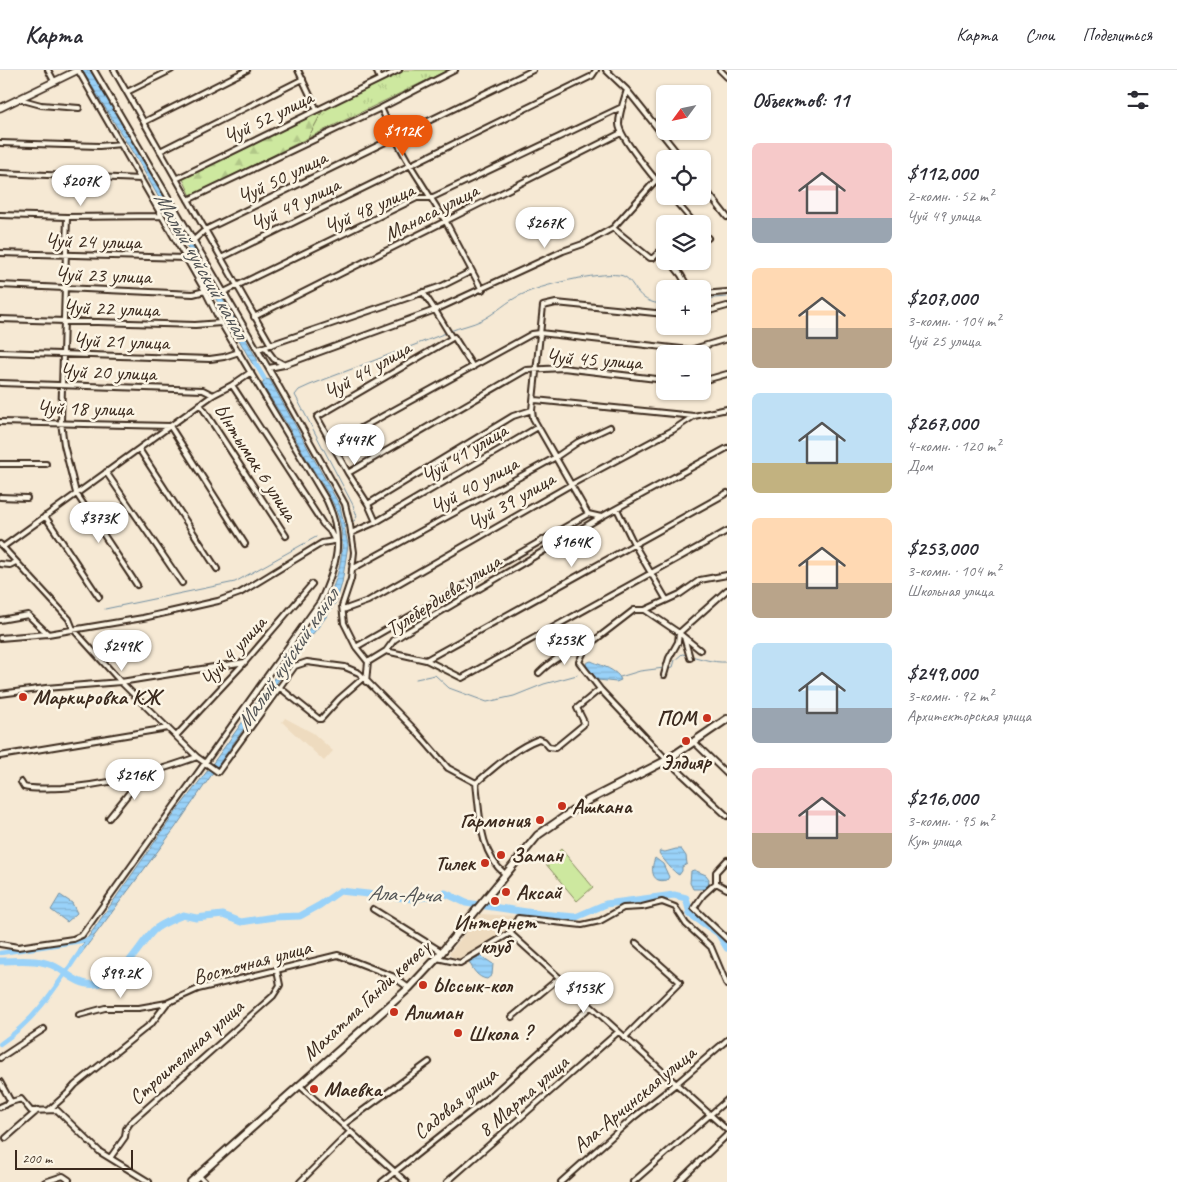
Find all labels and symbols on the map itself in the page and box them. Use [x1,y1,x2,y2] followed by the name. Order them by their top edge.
[219,83,319,150] street label: Чуй 52 улица
[656,85,711,140] north arrow
[368,114,438,157] pin: $112K
[233,143,333,210] street label: Чуй 50 улица
[46,164,116,207] pin: $207K
[246,170,346,237] street label: Чуй 49 улица
[320,176,420,239] street label: Чуй 48 улица
[379,176,485,247] street label: Манаса улица
[148,187,256,347] water label: Малый чуйский канал
[510,206,580,249] pin: $267K
[45,227,144,255] street label: Чуй 24 улица
[55,260,154,290] street label: Чуй 23 улица
[63,293,162,323] street label: Чуй 22 улица
[73,326,172,356] street label: Чуй 21 улица
[319,334,417,405] street label: Чуй 44 улица
[545,343,645,375] street label: Чуй 45 улица
[60,357,159,387] street label: Чуй 20 улица
[37,394,136,422] street label: Чуй 18 улица
[209,399,305,527] street label: Ынтымак 6 улица
[416,416,514,489] street label: Чуй 41 улица
[320,424,390,466] pin: $447K
[426,449,524,520] street label: Чуй 40 улица
[463,465,561,536] street label: Чуй 39 улица
[64,502,134,544] pin: $373K
[537,526,607,568] pin: $164K
[381,547,507,642] street label: Тулебердиева улица
[229,581,347,736] water label: Малый чуйский канал
[194,608,273,692] street label: Чуй 4 улица
[530,624,600,666] pin: $253K
[87,630,157,672] pin: $249K
[33,684,165,710] place label: Маркировка КЖ
[17,691,29,703] marker: Маркировка КЖ
[657,705,698,731] place label: ПОМ
[701,712,713,724] marker: ПОМ
[680,735,692,747] marker: Элдияр
[661,749,712,775] place label: Элдияр
[100,758,170,801] pin: $216K
[572,793,633,819] place label: Ашкана
[556,800,568,812] marker: Ашкана
[460,807,531,833] place label: Гармония
[534,814,546,826] marker: Гармония
[511,842,564,868] place label: Заман
[495,849,507,861] marker: Заман
[435,850,477,876] place label: Тилек
[479,857,491,869] marker: Тилек
[367,879,443,909] water label: Ала-Арча
[516,879,563,905] place label: Аксай
[500,886,512,898] marker: Аксай
[489,895,501,907] marker: Интернет клуб
[454,909,538,959] place label: Интернет клуб
[296,932,437,1066] street label: Махатма Ганди көчөсү
[190,933,316,990] street label: Восточная улица
[80,956,162,999] pin: $99.2K
[433,972,514,998] place label: Ыссык-кол
[549,972,619,1014] pin: $153K
[417,979,429,991] marker: Ыссык-кол
[123,993,250,1110] street label: Строительная улица
[404,999,464,1025] place label: Алиман
[388,1006,400,1018] marker: Алиман
[468,1020,535,1046] place label: Школа ?
[452,1027,464,1039] marker: Школа ?
[567,1038,703,1158] street label: Ала-Арчинская улица
[472,1048,575,1143] street label: 8 Марта улица
[408,1060,504,1145] street label: Садовая улица
[324,1076,383,1102] place label: Маевка
[308,1083,320,1095] marker: Маевка
[15,1147,132,1170] scale bar

